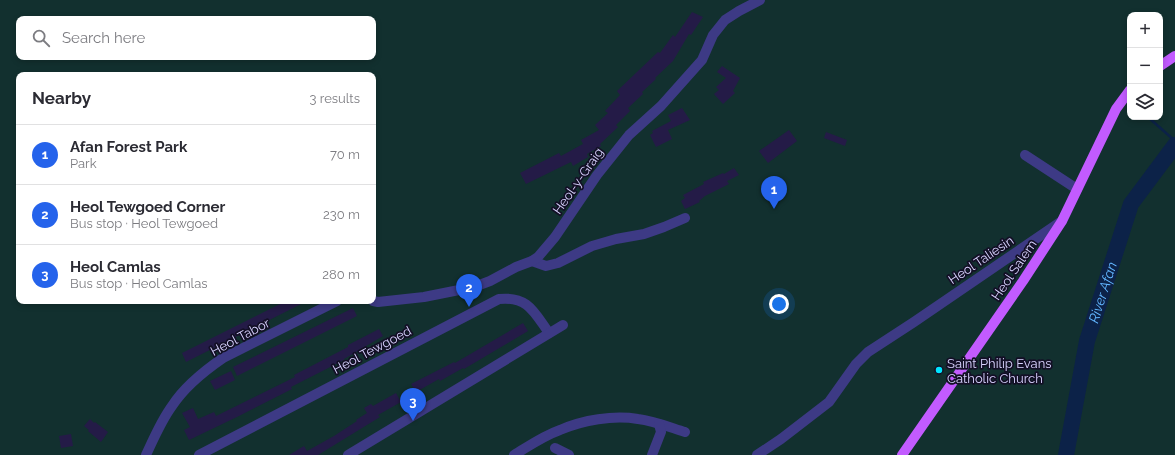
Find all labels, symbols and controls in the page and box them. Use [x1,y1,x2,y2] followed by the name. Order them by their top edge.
[1127,12,1163,120] map controls
[1127,12,1163,48] button: +
[16,16,376,60] search box
[30,27,52,49] icon: search
[62,29,145,47] text: Search here
[1127,48,1163,84] button: −
[1127,84,1163,120] button: layers
[32,88,91,108] text: Nearby
[310,91,360,106] text: 3 results
[70,138,187,156] text: Afan Forest Park
[550,145,606,217] street label: Heol-y-Graig
[42,147,48,162] text: 1
[330,147,360,162] text: 70 m
[70,156,97,171] text: Park
[761,176,787,209] pin: 1
[70,198,225,216] text: Heol Tewgoed Corner
[41,207,49,222] text: 2
[323,207,360,222] text: 230 m
[70,216,218,231] text: Bus stop · Heol Tewgoed
[946,233,1016,287] street label: Heol Taliesin
[988,237,1040,303] street label: Heol Salem
[70,258,161,276] text: Heol Camlas
[1085,260,1120,325] water label: River Afan
[41,267,49,282] text: 3
[322,267,360,282] text: 280 m
[456,274,482,307] pin: 2
[70,276,208,291] text: Bus stop · Heol Camlas
[769,294,789,314] your location
[208,315,273,359] street label: Heol Tabor
[330,323,414,377] street label: Heol Tewgoed
[947,356,1052,386] place label: Saint Philip Evans Catholic Church
[934,365,944,375] marker: Saint Philip Evans Catholic Church
[400,388,426,421] pin: 3

